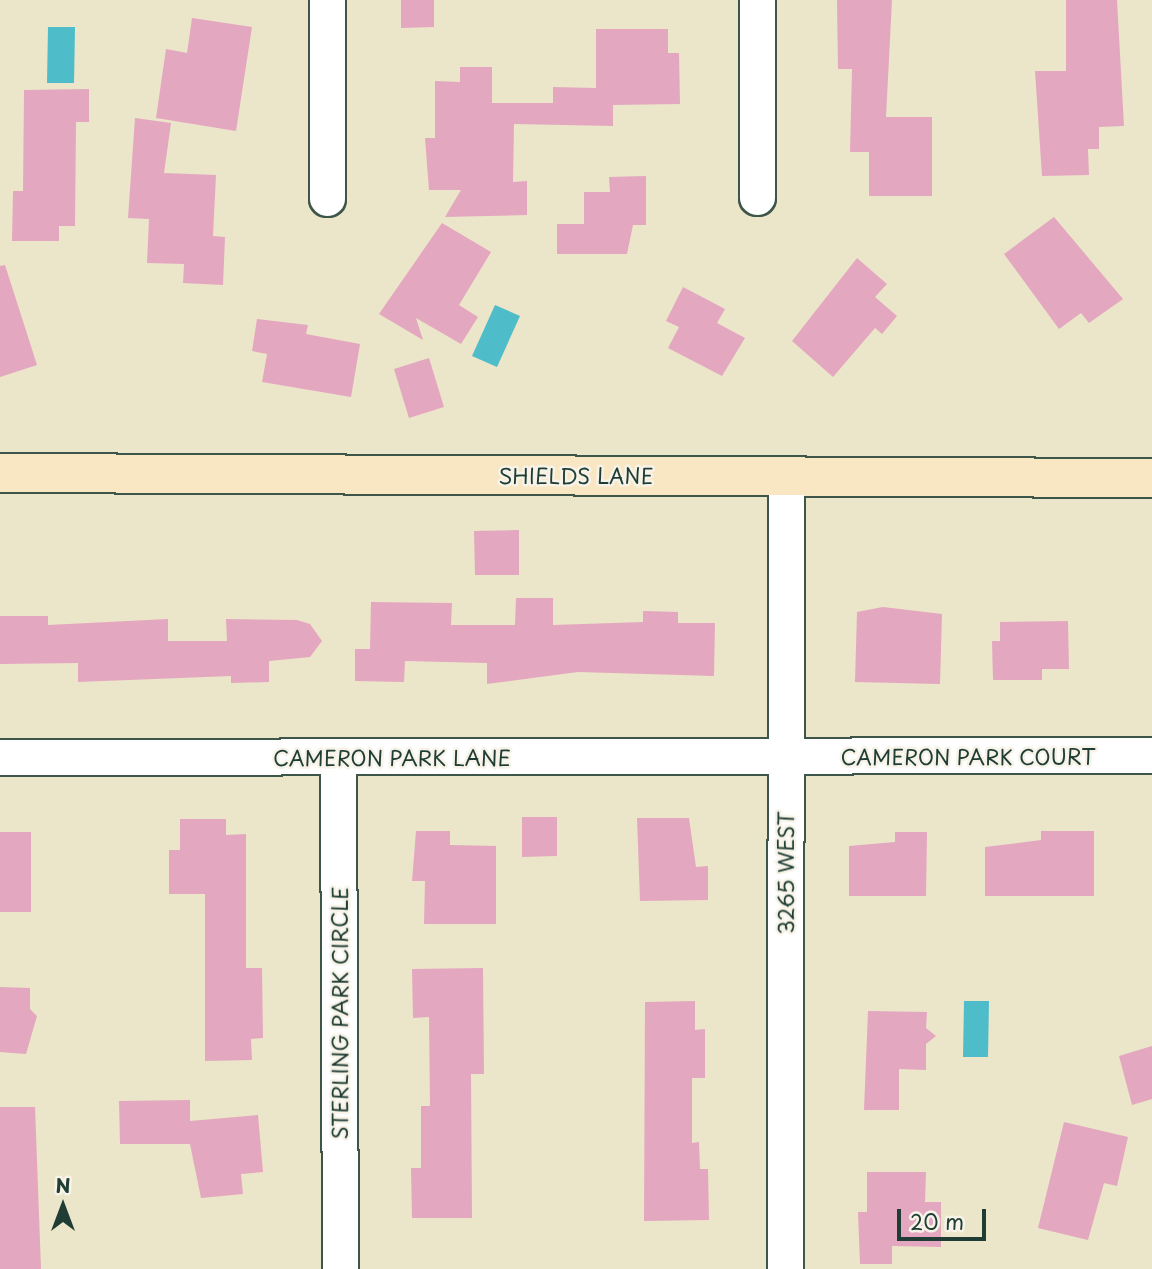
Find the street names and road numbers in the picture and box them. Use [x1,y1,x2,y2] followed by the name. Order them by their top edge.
[498,462,654,488] street label: SHIELDS LANE
[838,743,1098,769] street label: CAMERON PARK COURT
[272,744,512,770] street label: CAMERON PARK LANE
[772,811,798,935] street label: 3265 WEST
[326,885,352,1141] street label: STERLING PARK CIRCLE

